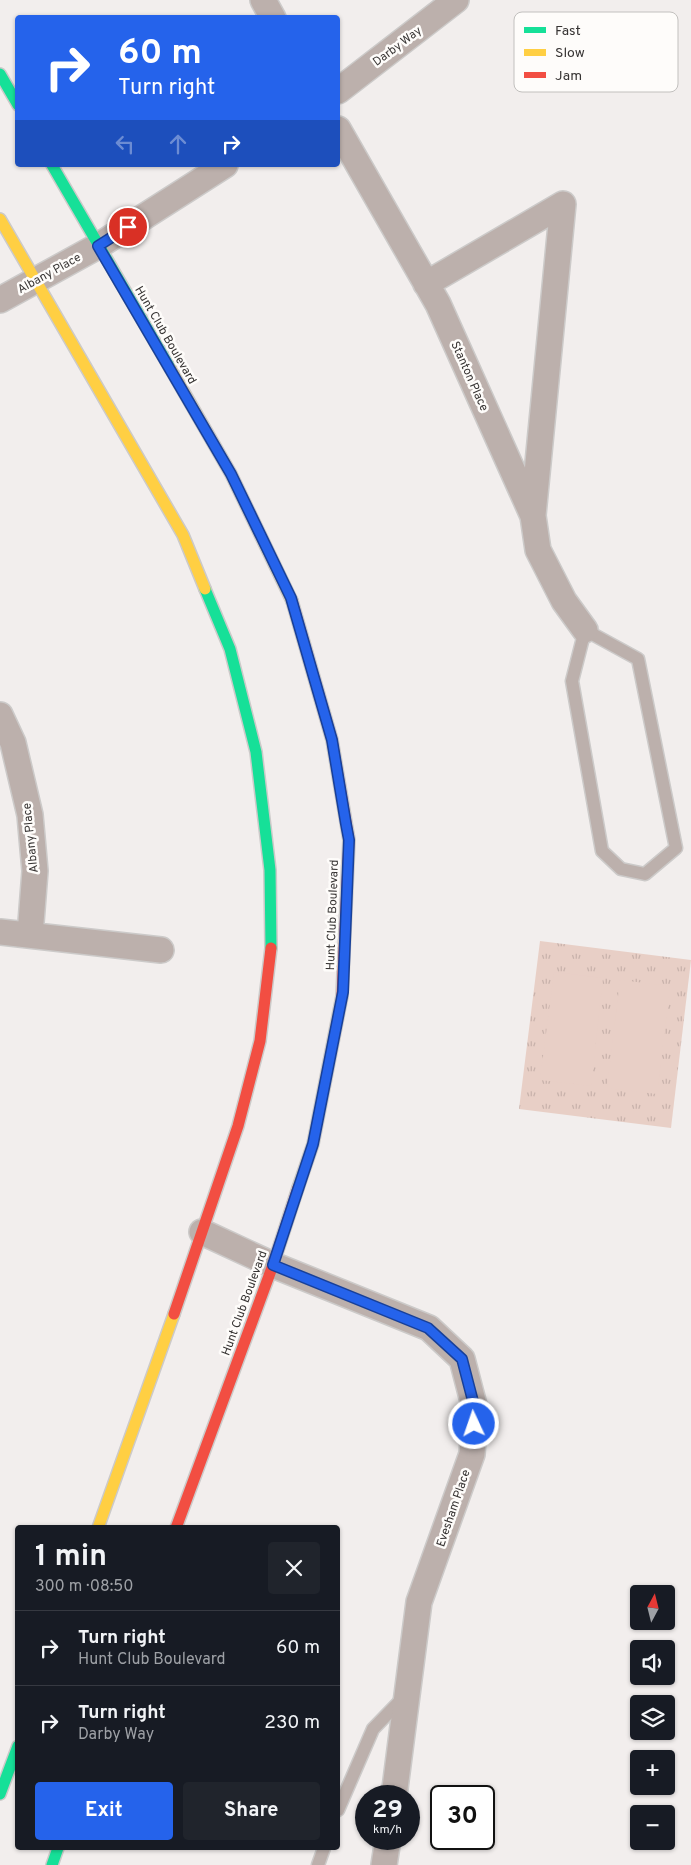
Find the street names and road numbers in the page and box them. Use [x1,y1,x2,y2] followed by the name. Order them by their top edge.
[370,23,425,70] street label: Darby Way
[15,250,84,298] street label: Albany Place
[131,284,200,387] street label: Hunt Club Boulevard
[447,339,492,414] street label: Stanton Place
[19,802,43,874] street label: Albany Place
[323,859,343,971] street label: Hunt Club Boulevard
[218,1249,271,1358] street label: Hunt Club Boulevard
[433,1468,475,1549] street label: Evesham Place

